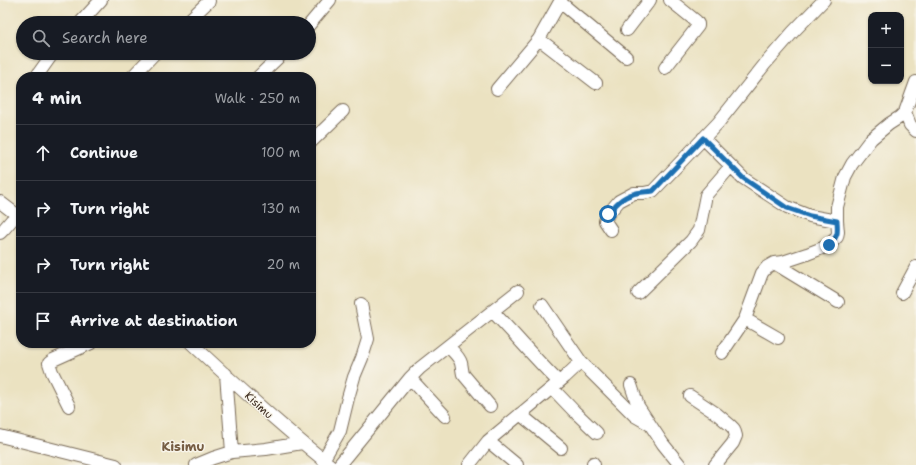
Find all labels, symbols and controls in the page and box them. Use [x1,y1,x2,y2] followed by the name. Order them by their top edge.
[868,12,904,84] map controls
[868,12,904,48] button: +
[16,16,316,60] search box
[30,27,52,49] icon: search
[62,28,148,48] text: Search here
[868,48,904,84] button: −
[32,87,82,109] text: 4 min
[215,90,300,107] text: Walk · 250 m
[32,142,54,164] icon: ahead
[70,143,138,163] text: Continue
[261,144,300,161] text: 100 m
[32,198,54,220] icon: right
[70,199,150,219] text: Turn right
[262,200,300,217] text: 130 m
[599,205,617,223] route start
[820,236,838,254] route end
[32,254,54,276] icon: right
[70,255,150,275] text: Turn right
[267,256,300,273] text: 20 m
[32,310,54,332] icon: arrive
[70,311,238,331] text: Arrive at destination
[241,388,276,422] street label: Kisimu
[161,438,205,455] district label: Kisimu

